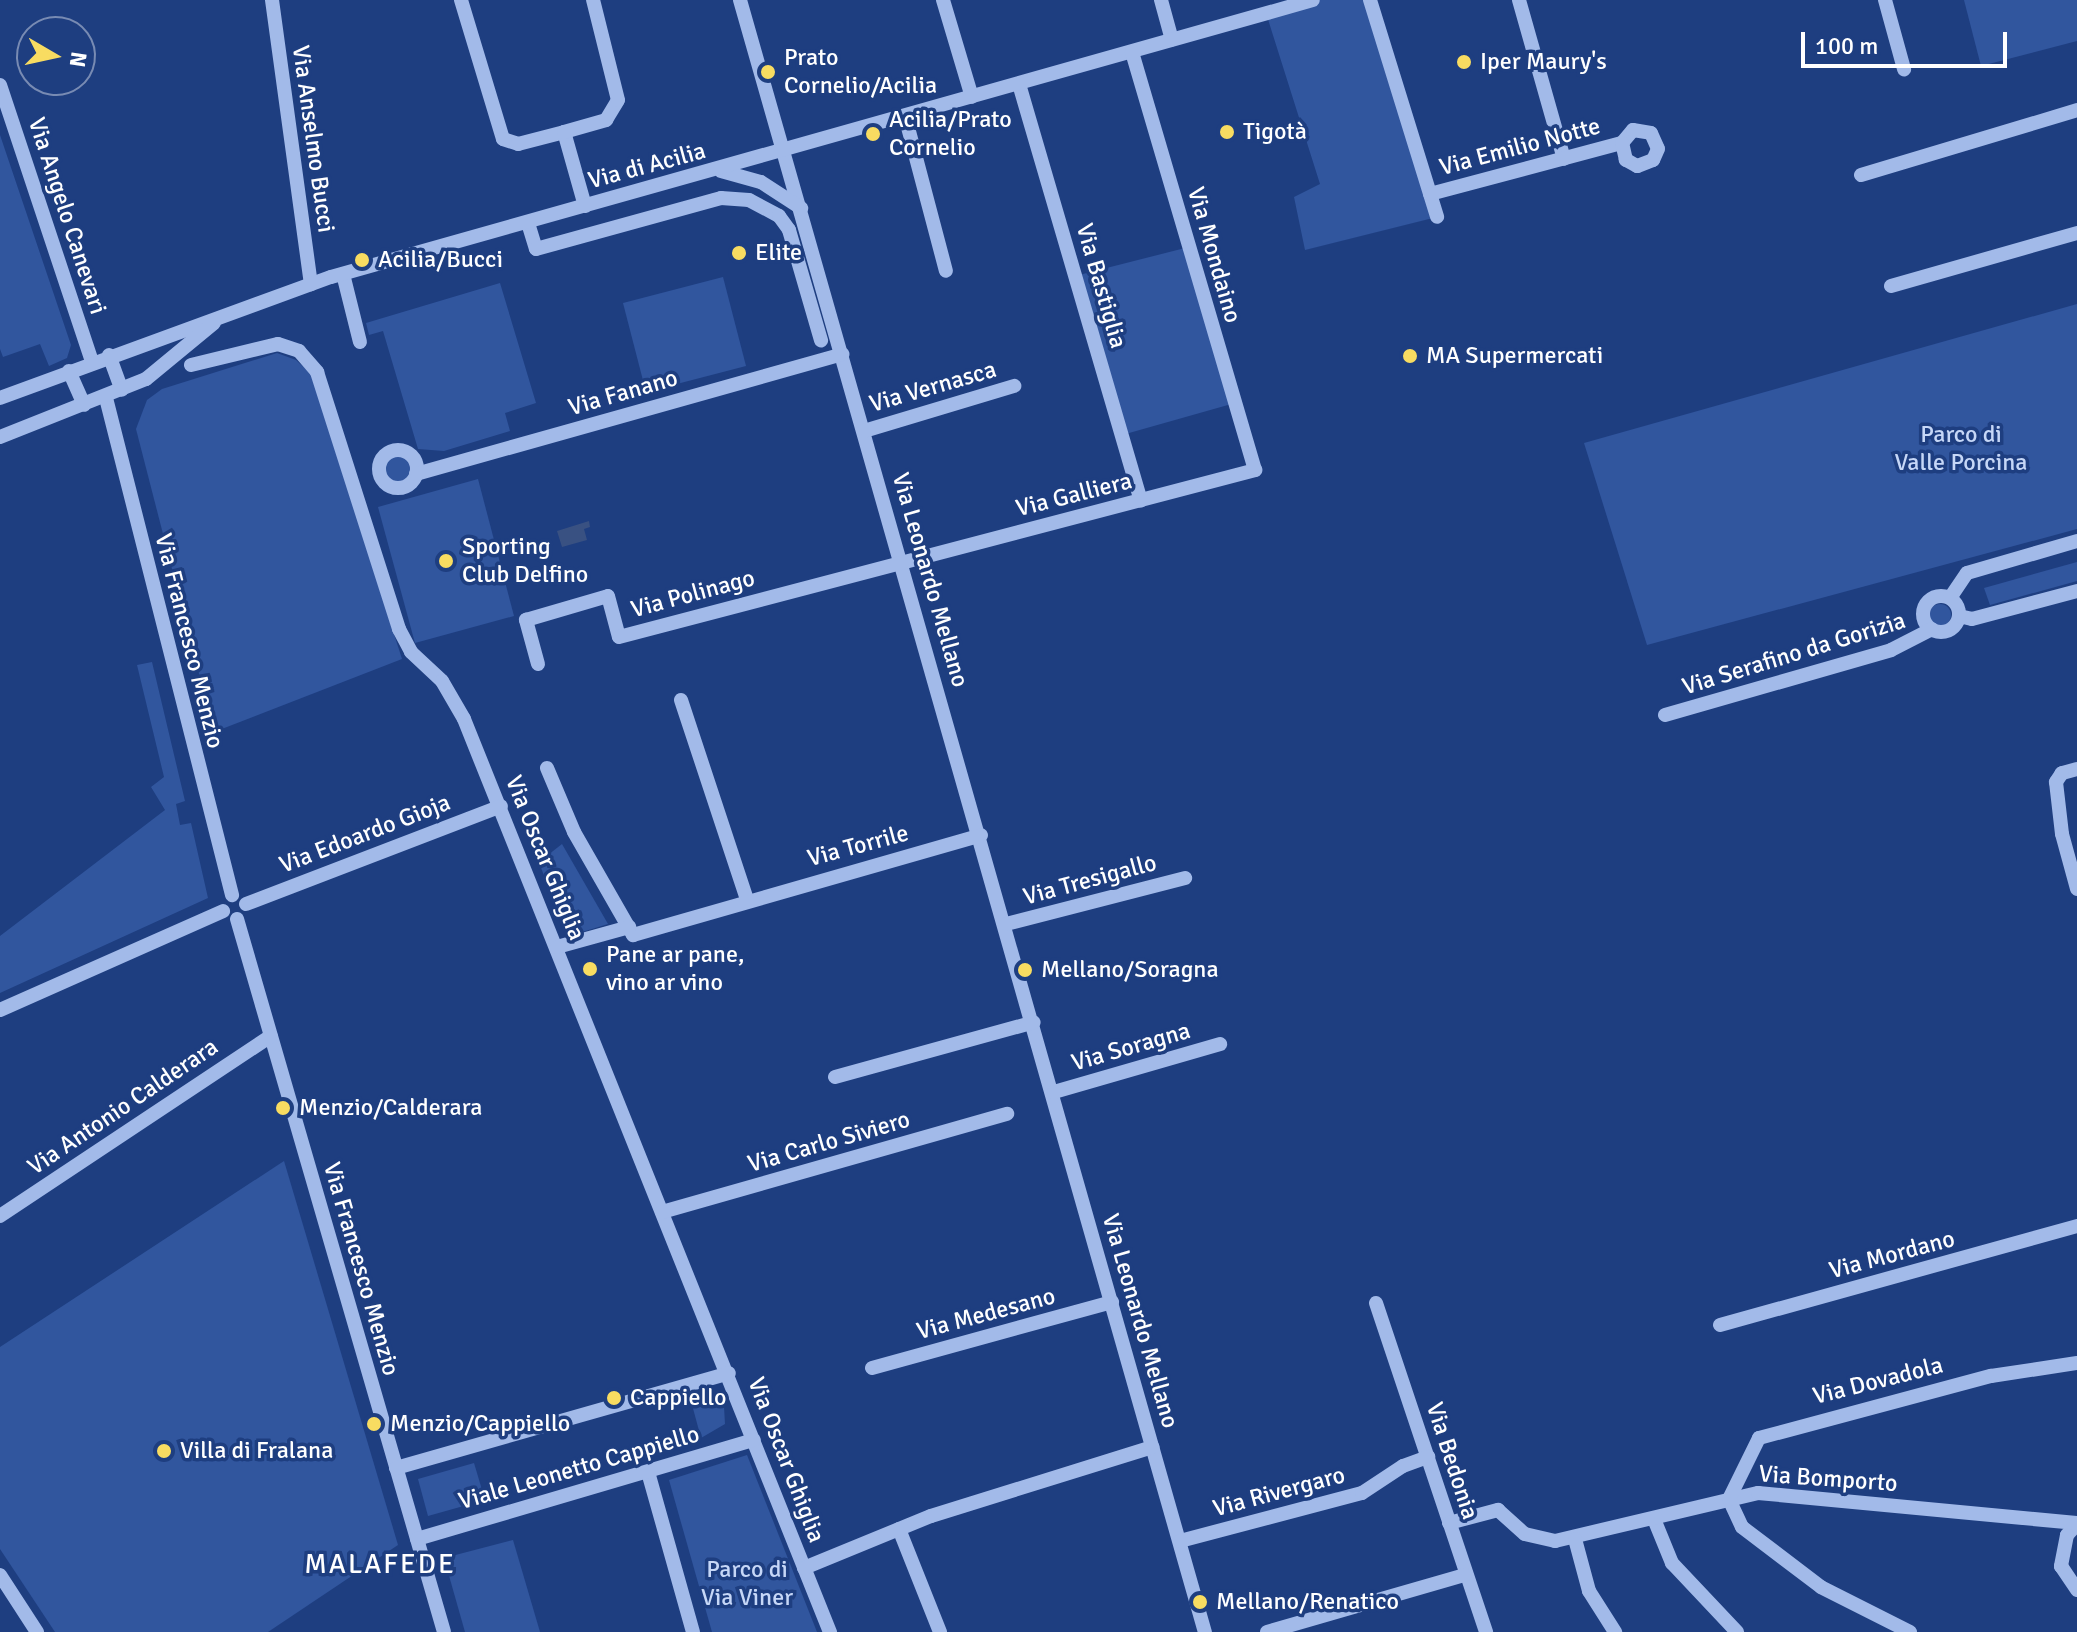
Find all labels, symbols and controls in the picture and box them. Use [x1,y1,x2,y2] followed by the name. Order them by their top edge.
[16,16,96,96] north arrow
[1805,16,2011,66] scale bar
[1815,31,1878,61] text: 100 m
[286,44,340,234] street label: Via Anselmo Bucci
[784,44,937,100] place label: Prato Cornelio/Acilia
[1480,48,1607,76] place label: Iper Maury's
[64,50,93,69] text: N
[1455,53,1473,71] marker: Iper Maury's
[759,63,777,81] marker: Prato Cornelio/Acilia
[889,106,1012,162] place label: Acilia/Prato Cornelio
[1436,112,1604,182] street label: Via Emilio Notte
[22,114,112,318] street label: Via Angelo Canevari
[1243,118,1307,146] place label: Tigotà
[1218,123,1236,141] marker: Tigotà
[864,125,882,143] marker: Acilia/Prato Cornelio
[585,137,709,195] street label: Via di Acilia
[1181,184,1247,326] street label: Via Mondaino
[1069,220,1133,352] street label: Via Bastiglia
[755,239,802,267] place label: Elite
[730,244,748,262] marker: Elite
[378,246,503,274] place label: Acilia/Bucci
[353,251,371,269] marker: Acilia/Bucci
[1426,342,1603,370] place label: MA Supermercati
[1401,347,1419,365] marker: MA Supermercati
[866,355,1000,419] street label: Via Vernasca
[565,364,681,422] street label: Via Fanano
[1894,421,2028,477] park label: Parco di Valle Porcina
[1013,467,1135,523] street label: Via Galliera
[886,470,974,690] street label: Via Leonardo Mellano
[148,531,230,751] street label: Via Francesco Menzio
[462,533,588,589] place label: Sporting Club Delfino
[437,552,455,570] marker: Sporting Club Delfino
[628,564,758,624] street label: Via Polinago
[1679,606,1909,702] street label: Via Serafino da Gorizia
[499,772,591,944] street label: Via Oscar Ghiglia
[275,788,455,880] street label: Via Edoardo Gioja
[804,819,912,873] street label: Via Torrile
[1020,848,1160,912] street label: Via Tresigallo
[606,941,744,997] place label: Pane ar pane, vino ar vino
[1041,956,1219,984] place label: Mellano/Soragna
[581,960,599,978] marker: Pane ar pane, vino ar vino
[1016,961,1034,979] marker: Mellano/Soragna
[1068,1016,1194,1078] street label: Via Soragna
[22,1033,224,1181] street label: Via Antonio Calderara
[299,1094,482,1122] place label: Menzio/Calderara
[274,1099,292,1117] marker: Menzio/Calderara
[745,1105,913,1179] street label: Via Carlo Siviero
[317,1159,405,1379] street label: Via Francesco Menzio
[1096,1211,1184,1431] street label: Via Leonardo Mellano
[1826,1224,1958,1286] street label: Via Mordano
[914,1282,1058,1346] street label: Via Medesano
[1810,1351,1946,1411] street label: Via Dovadola
[741,1373,831,1547] street label: Via Oscar Ghiglia
[630,1384,727,1412] place label: Cappiello
[605,1389,623,1407] marker: Cappiello
[1420,1399,1484,1523] street label: Via Bedonia
[390,1410,570,1438] place label: Menzio/Cappiello
[365,1415,383,1433] marker: Menzio/Cappiello
[455,1420,703,1516] street label: Viale Leonetto Cappiello
[180,1437,333,1465] place label: Villa di Fralana
[155,1442,173,1460] marker: Villa di Fralana
[1758,1460,1898,1498] street label: Via Bomporto
[1210,1461,1348,1523] street label: Via Rivergaro
[304,1547,456,1581] district label: MALAFEDE
[701,1556,793,1612] park label: Parco di Via Viner
[1216,1588,1399,1616] place label: Mellano/Renatico
[1191,1593,1209,1611] marker: Mellano/Renatico

